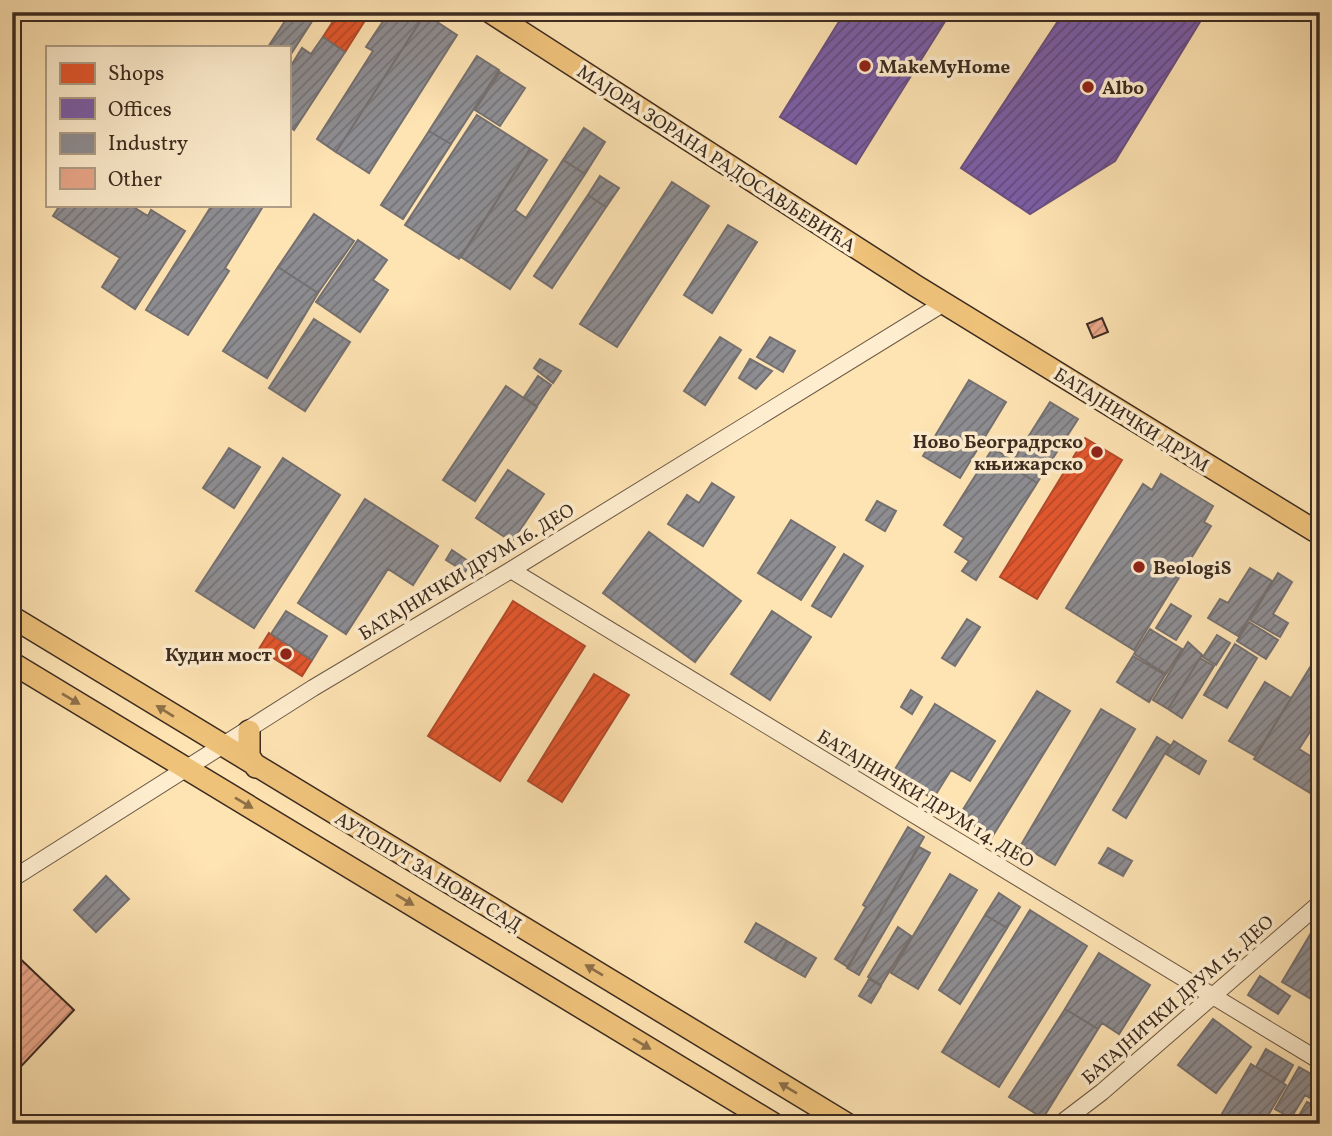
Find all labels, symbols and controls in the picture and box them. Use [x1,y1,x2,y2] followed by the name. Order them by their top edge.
[46,46,290,206] legend
[879,55,1010,81] place label: MakeMyHome
[857,58,873,74] marker: MakeMyHome
[571,59,860,260] street label: МАЈОРА ЗОРАНА РАДОСАВЉЕВИЋА
[108,60,164,89] text: Shops
[1102,76,1144,102] place label: Albo
[1080,79,1096,95] marker: Albo
[108,96,172,125] text: Offices
[108,130,189,159] text: Industry
[108,166,162,195] text: Other
[1048,362,1214,479] street label: БАТАЈНИЧКИ ДРУМ
[913,430,1083,478] place label: Ново Београдрско књижарско
[1089,444,1105,460] marker: Ново Београдрско књижарско
[354,498,580,648] street label: БАТАЈНИЧКИ ДРУМ 16. ДЕО
[1153,556,1231,582] place label: BeologiS
[1131,559,1147,575] marker: BeologiS
[165,643,272,669] place label: Кудин мост
[278,646,294,662] marker: Кудин мост
[61,692,80,705] one-way arrow
[155,704,175,717] one-way arrow
[812,724,1038,875] street label: БАТАЈНИЧКИ ДРУМ 14. ДЕО
[235,797,254,809] one-way arrow
[329,806,527,939] street label: АУТОПУТ ЗА НОВИ САД
[396,893,415,906] one-way arrow
[1077,910,1280,1091] street label: БАТАЈНИЧКИ ДРУМ 15. ДЕО
[584,964,603,977] one-way arrow
[632,1037,651,1050] one-way arrow
[779,1082,798,1095] one-way arrow

